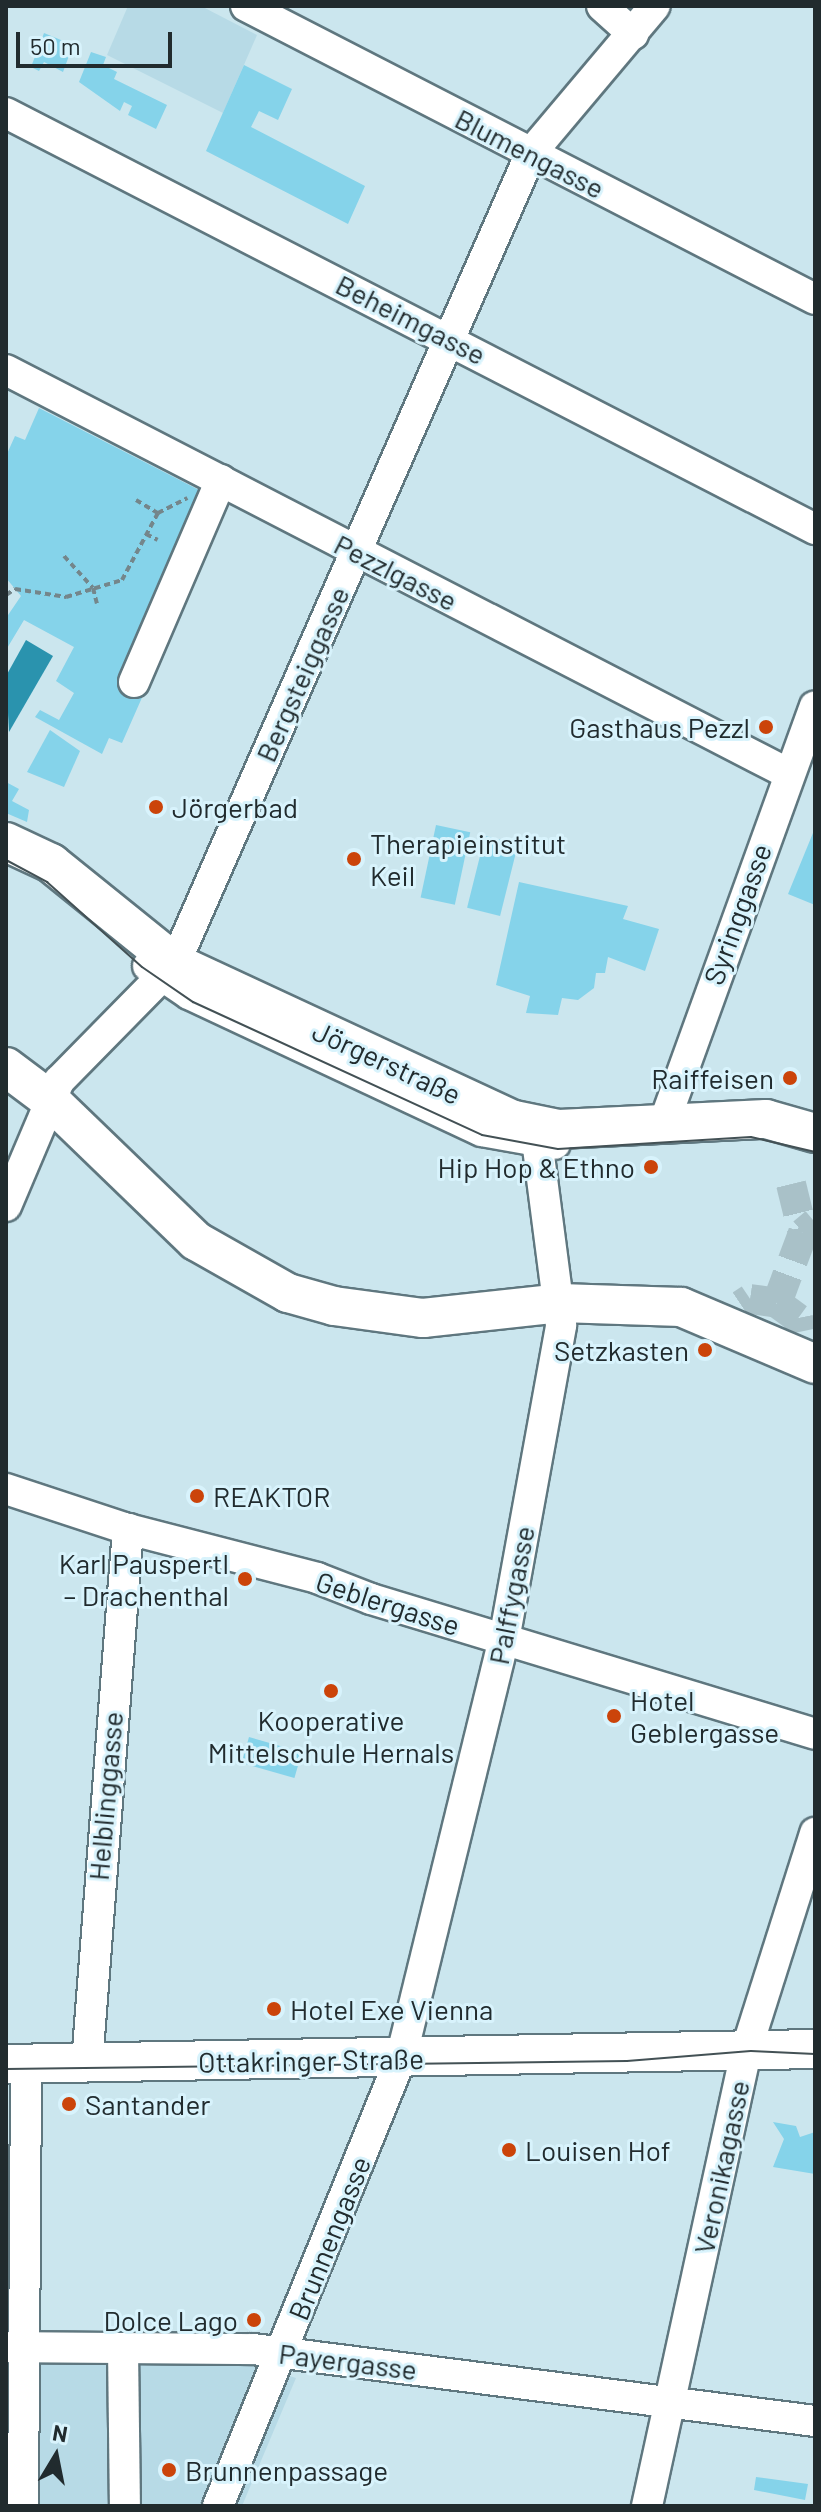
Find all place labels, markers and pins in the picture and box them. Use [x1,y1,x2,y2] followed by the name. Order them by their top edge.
[569,710,750,744] place label: Gasthaus Pezzl
[757,718,775,736] marker: Gasthaus Pezzl
[172,790,298,824] place label: Jörgerbad
[147,798,165,816] marker: Jörgerbad
[370,826,566,892] place label: Therapieinstitut Keil
[345,850,363,868] marker: Therapieinstitut Keil
[651,1061,774,1095] place label: Raiffeisen
[781,1069,799,1087] marker: Raiffeisen
[437,1150,635,1184] place label: Hip Hop & Ethno
[642,1158,660,1176] marker: Hip Hop & Ethno
[554,1333,689,1367] place label: Setzkasten
[696,1341,714,1359] marker: Setzkasten
[213,1479,330,1513] place label: REAKTOR
[188,1487,206,1505] marker: REAKTOR
[59,1546,229,1612] place label: Karl Pauspertl – Drachenthal
[236,1570,254,1588] marker: Karl Pauspertl – Drachenthal
[322,1682,340,1700] marker: Kooperative Mittelschule Hernals
[630,1683,779,1749] place label: Hotel Geblergasse
[208,1703,454,1769] place label: Kooperative Mittelschule Hernals
[605,1707,623,1725] marker: Hotel Geblergasse
[290,1992,493,2026] place label: Hotel Exe Vienna
[265,2000,283,2018] marker: Hotel Exe Vienna
[85,2087,210,2121] place label: Santander
[60,2095,78,2113] marker: Santander
[525,2133,671,2167] place label: Louisen Hof
[500,2141,518,2159] marker: Louisen Hof
[104,2303,238,2337] place label: Dolce Lago
[245,2311,263,2329] marker: Dolce Lago
[185,2453,388,2487] place label: Brunnenpassage
[160,2461,178,2479] marker: Brunnenpassage

